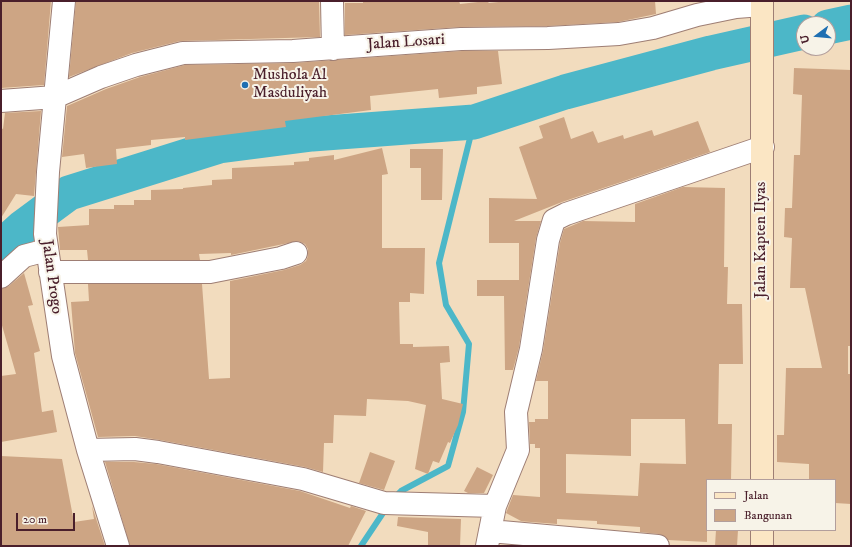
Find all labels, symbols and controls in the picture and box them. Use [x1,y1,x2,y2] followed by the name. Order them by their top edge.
[796,16,836,56] north arrow
[367,31,445,55] street label: Jalan Losari
[798,33,813,45] text: U
[253,66,327,104] place label: Mushola Al Masduliyah
[240,80,250,90] marker: Mushola Al Masduliyah
[752,182,772,298] street label: Jalan Kapten Ilyas
[36,239,66,315] street label: Jalan Progo
[706,479,836,531] legend
[744,488,769,503] text: Jalan
[18,505,77,531] scale bar
[744,508,792,523] text: Bangunan
[23,512,47,527] text: 20 m

